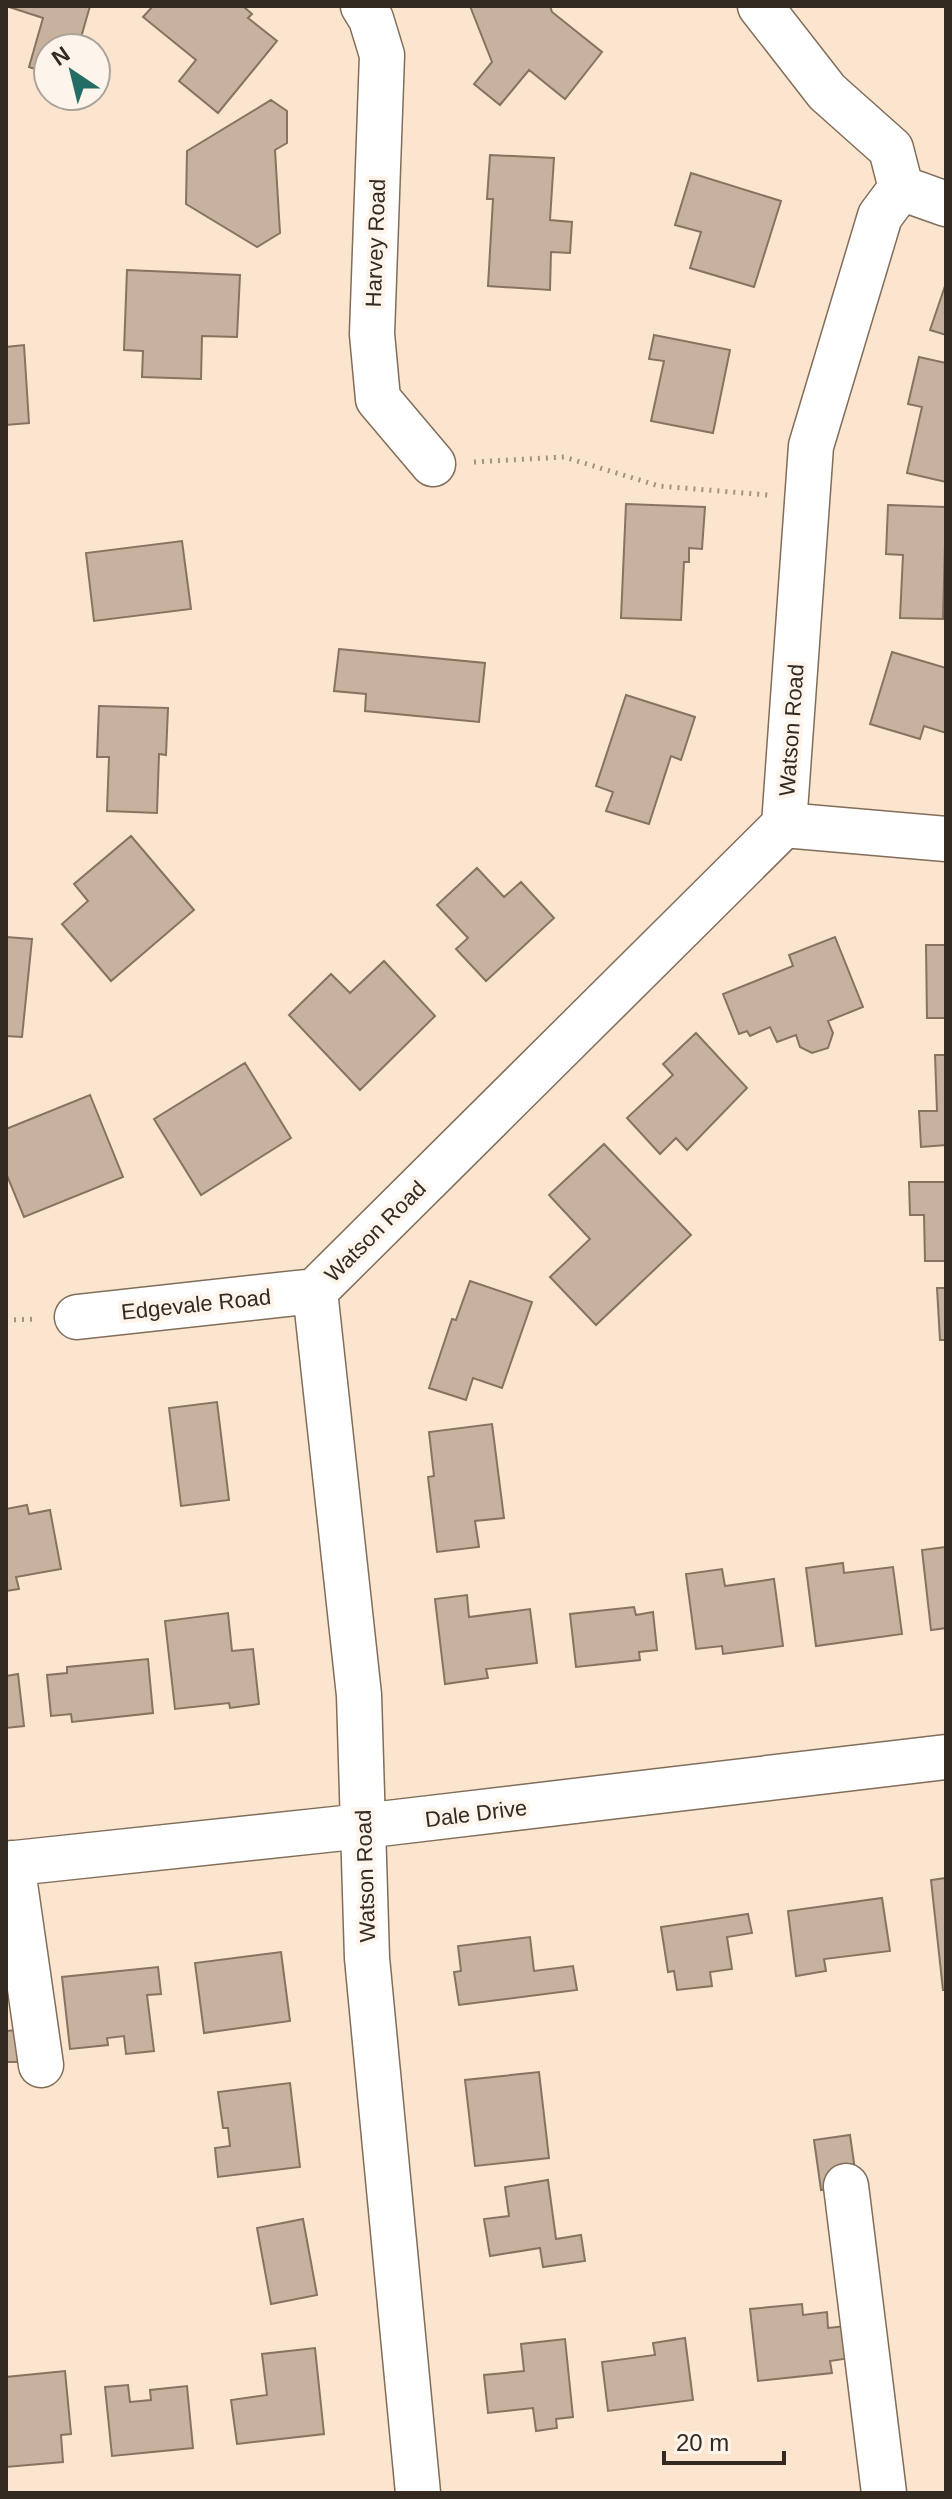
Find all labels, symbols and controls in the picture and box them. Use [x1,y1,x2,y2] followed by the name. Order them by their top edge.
[32,32,112,112] north arrow
[47,41,74,71] text: N
[361,178,390,308] street label: Harvey Road
[774,663,809,797] street label: Watson Road
[320,1176,431,1287] street label: Watson Road
[120,1284,272,1325] street label: Edgevale Road
[424,1795,529,1832] street label: Dale Drive
[351,1809,380,1943] street label: Watson Road
[664,2415,784,2465] scale bar
[676,2429,729,2456] text: 20 m

